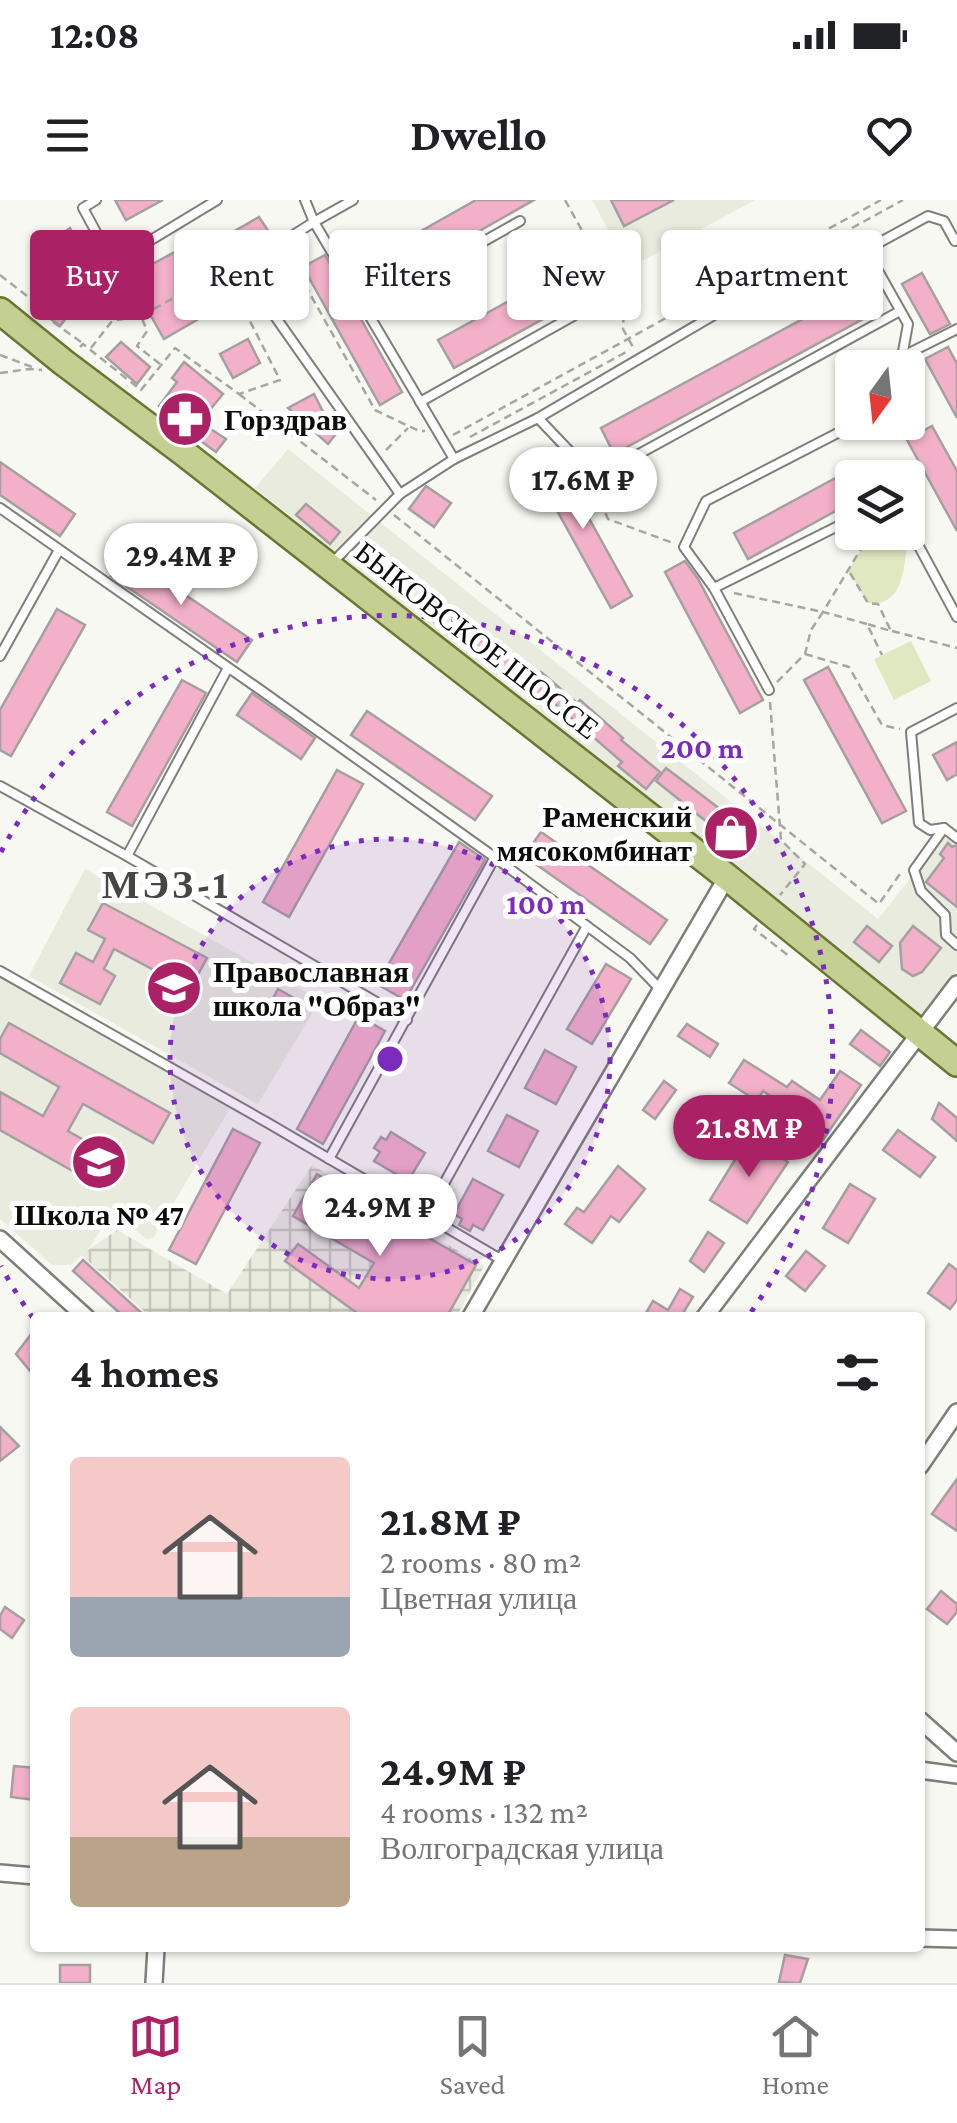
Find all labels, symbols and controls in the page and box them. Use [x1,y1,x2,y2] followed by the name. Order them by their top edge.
[50,14,139,56] text: 12:08
[40,108,95,163] icon: menu
[862,108,917,163] icon: heart
[410,110,547,160] text: Dwello
[30,230,154,320] chip: Buy
[174,230,309,320] chip: Rent
[329,230,487,320] chip: Filters
[507,230,641,320] chip: New
[661,230,883,320] chip: Apartment
[835,350,925,440] north arrow
[835,350,925,550] map controls
[155,389,215,449] pharmacy icon: Горздрав
[224,403,347,436] place label: Горздрав
[491,447,675,532] pin: 17.6M ₽
[835,460,925,550] button: layers
[531,461,635,497] text: 17.6M ₽
[89,523,273,608] pin: 29.4M ₽
[349,535,605,745] street label: БЫКОВСКОЕ ШОССЕ
[126,537,236,573] text: 29.4M ₽
[661,731,744,764] text: 200 m
[497,800,692,867] place label: Раменский мясокомбинат
[701,803,761,863] shop icon: Раменский мясокомбинат
[102,862,230,907] district label: МЭЗ-1
[507,887,586,920] text: 100 m
[213,955,421,1022] place label: Православная школа "Образ"
[144,958,204,1018] school or university icon: Православная школа "Образ"
[372,1041,408,1077] centre of rings
[657,1095,841,1180] pin: 21.8M ₽
[695,1109,803,1145] text: 21.8M ₽
[69,1132,129,1192] school or university icon: Школа № 47
[288,1174,472,1259] pin: 24.9M ₽
[324,1188,436,1224] text: 24.9M ₽
[14,1198,184,1231] place label: Школа № 47
[830,1345,885,1400] icon: filters
[70,1349,219,1396] text: 4 homes
[150,1497,270,1617] icon: home
[380,1497,521,1544] text: 21.8M ₽
[380,1544,581,1580] text: 2 rooms · 80 m²
[380,1580,577,1616] text: Цветная улица
[150,1747,270,1867] icon: home
[380,1747,526,1794] text: 24.9M ₽
[380,1794,588,1830] text: 4 rooms · 132 m²
[380,1830,664,1866] text: Волгоградская улица
[128,2009,183,2100] tab: Map
[440,2009,505,2100] tab: Saved
[762,2009,829,2100] tab: Home

